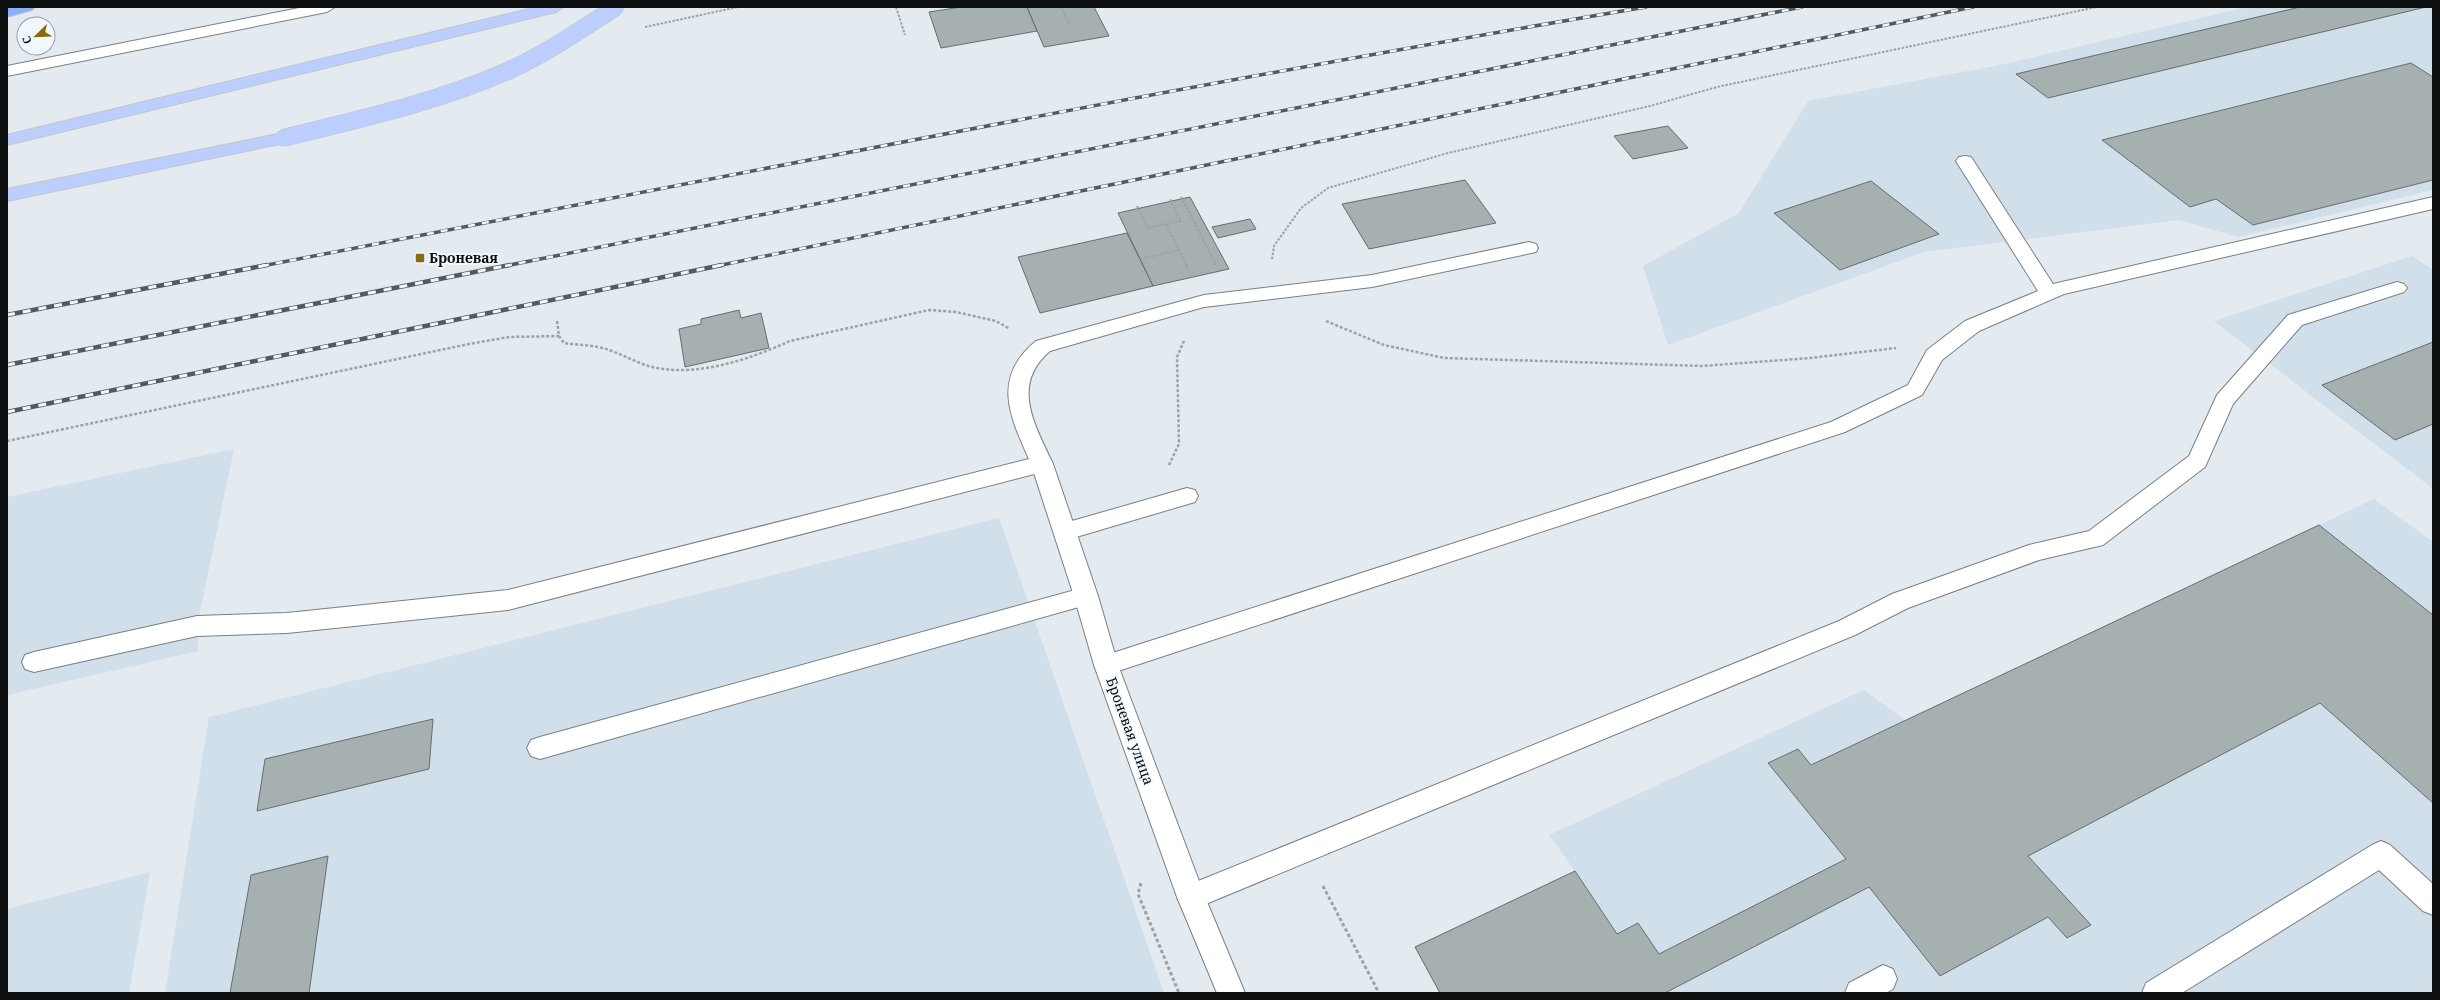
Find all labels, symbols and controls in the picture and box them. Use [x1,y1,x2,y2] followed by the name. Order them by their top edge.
[16,16,56,56] north arrow
[18,34,35,46] text: С
[429,248,499,267] place label: Броневая
[414,252,426,264] marker: Броневая
[1102,674,1159,787] street label: Броневая улица

